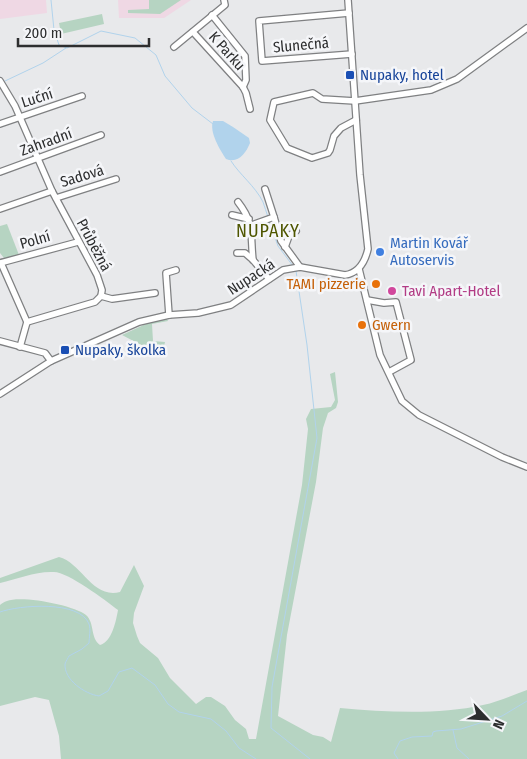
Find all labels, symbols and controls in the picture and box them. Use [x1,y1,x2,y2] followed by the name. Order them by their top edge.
[18,15,149,47] scale bar
[25,24,62,42] text: 200 m
[205,28,249,74] street label: K Parku
[272,34,330,56] street label: Slunečná
[360,66,444,84] place label: Nupaky, hotel
[344,69,356,81] marker: Nupaky, hotel
[19,84,55,112] street label: Luční
[18,124,75,160] street label: Zahradní
[58,161,106,191] street label: Sadová
[73,216,115,274] street label: Průběžná
[236,220,300,242] district label: NUPAKY
[18,227,53,253] street label: Polní
[390,234,469,269] place label: Martin Kovář Autoservis
[374,246,386,258] marker: Martin Kovář Autoservis
[224,255,278,299] street label: Nupacká
[286,275,366,293] place label: TAMI pizzerie
[370,278,382,290] marker: TAMI pizzerie
[402,282,501,300] place label: Tavi Apart-Hotel
[386,285,398,297] marker: Tavi Apart-Hotel
[372,316,411,334] place label: Gwern
[356,319,368,331] marker: Gwern
[75,341,166,359] place label: Nupaky, školka
[59,344,71,356] marker: Nupaky, školka
[462,694,512,744] north arrow
[489,717,508,732] text: N

